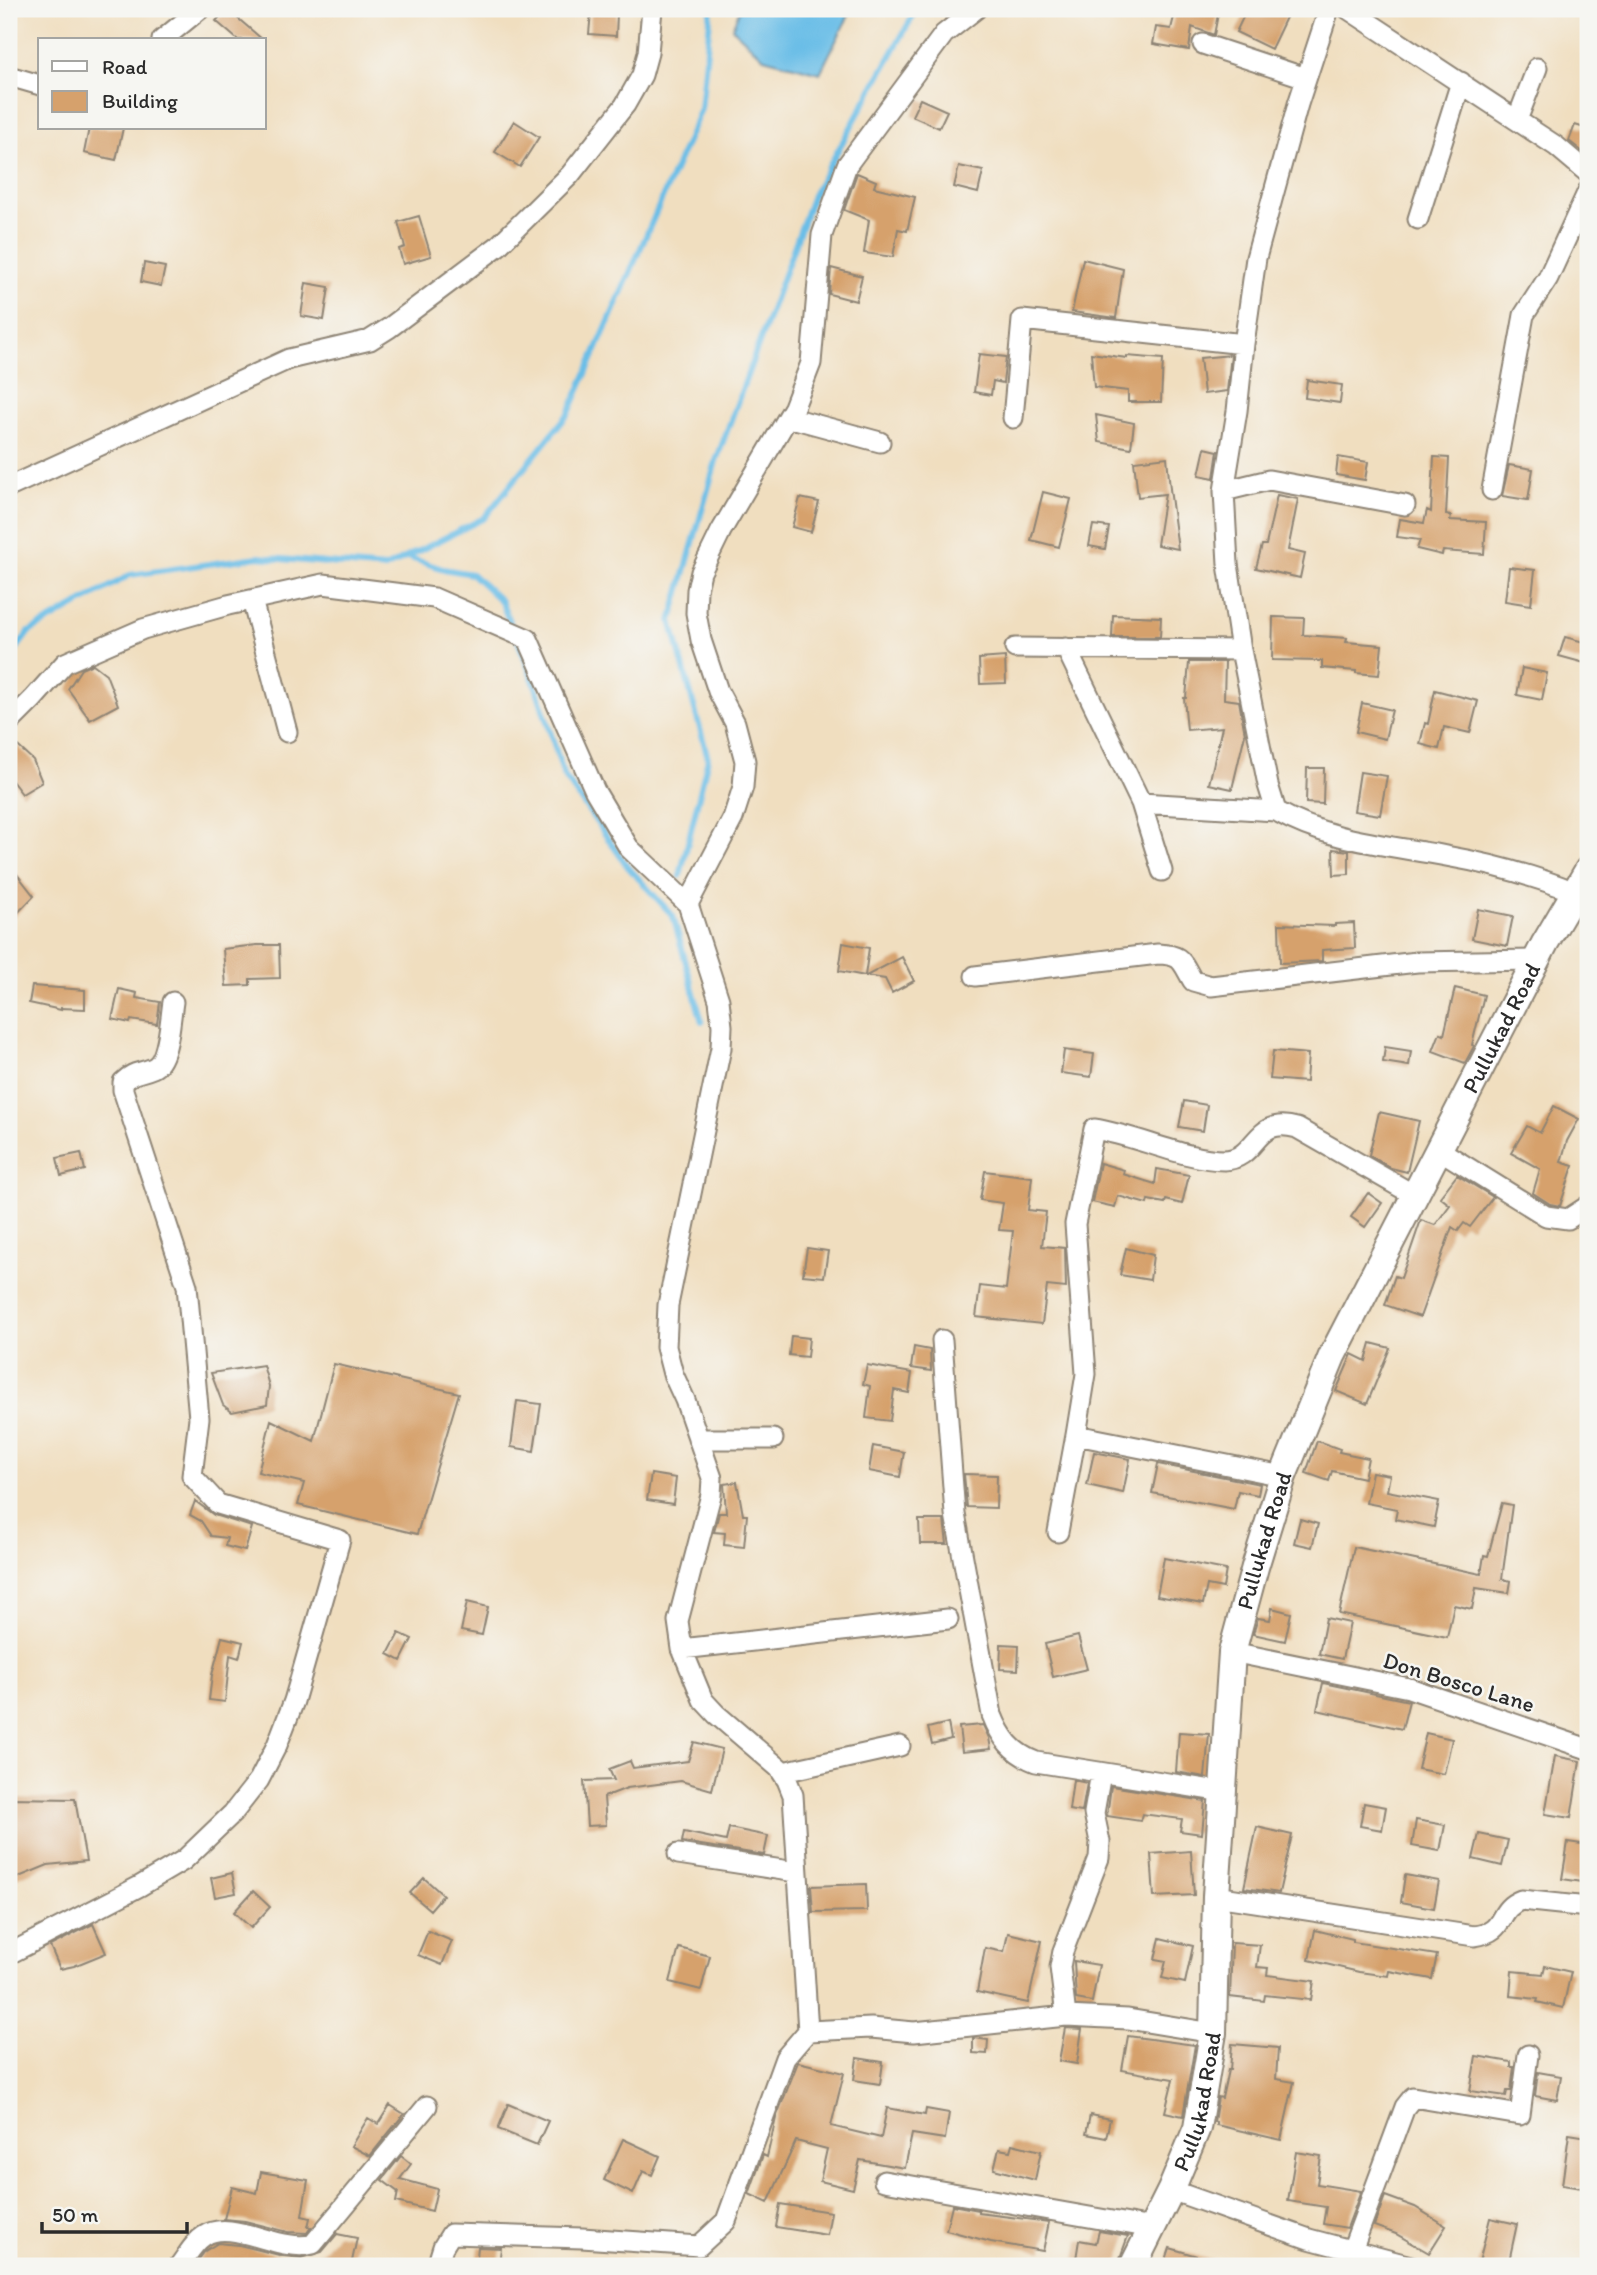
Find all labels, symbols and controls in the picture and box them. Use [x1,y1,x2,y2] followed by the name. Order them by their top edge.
[38,38,266,130] legend
[102,54,148,79] text: Road
[102,88,178,113] text: Building
[1456,958,1546,1098] street label: Pullukad Road
[1230,1468,1298,1613] street label: Pullukad Road
[1380,1646,1538,1718] street label: Don Bosco Lane
[1167,2030,1227,2175] street label: Pullukad Road
[42,2191,187,2235] scale bar
[52,2202,99,2227] text: 50 m

